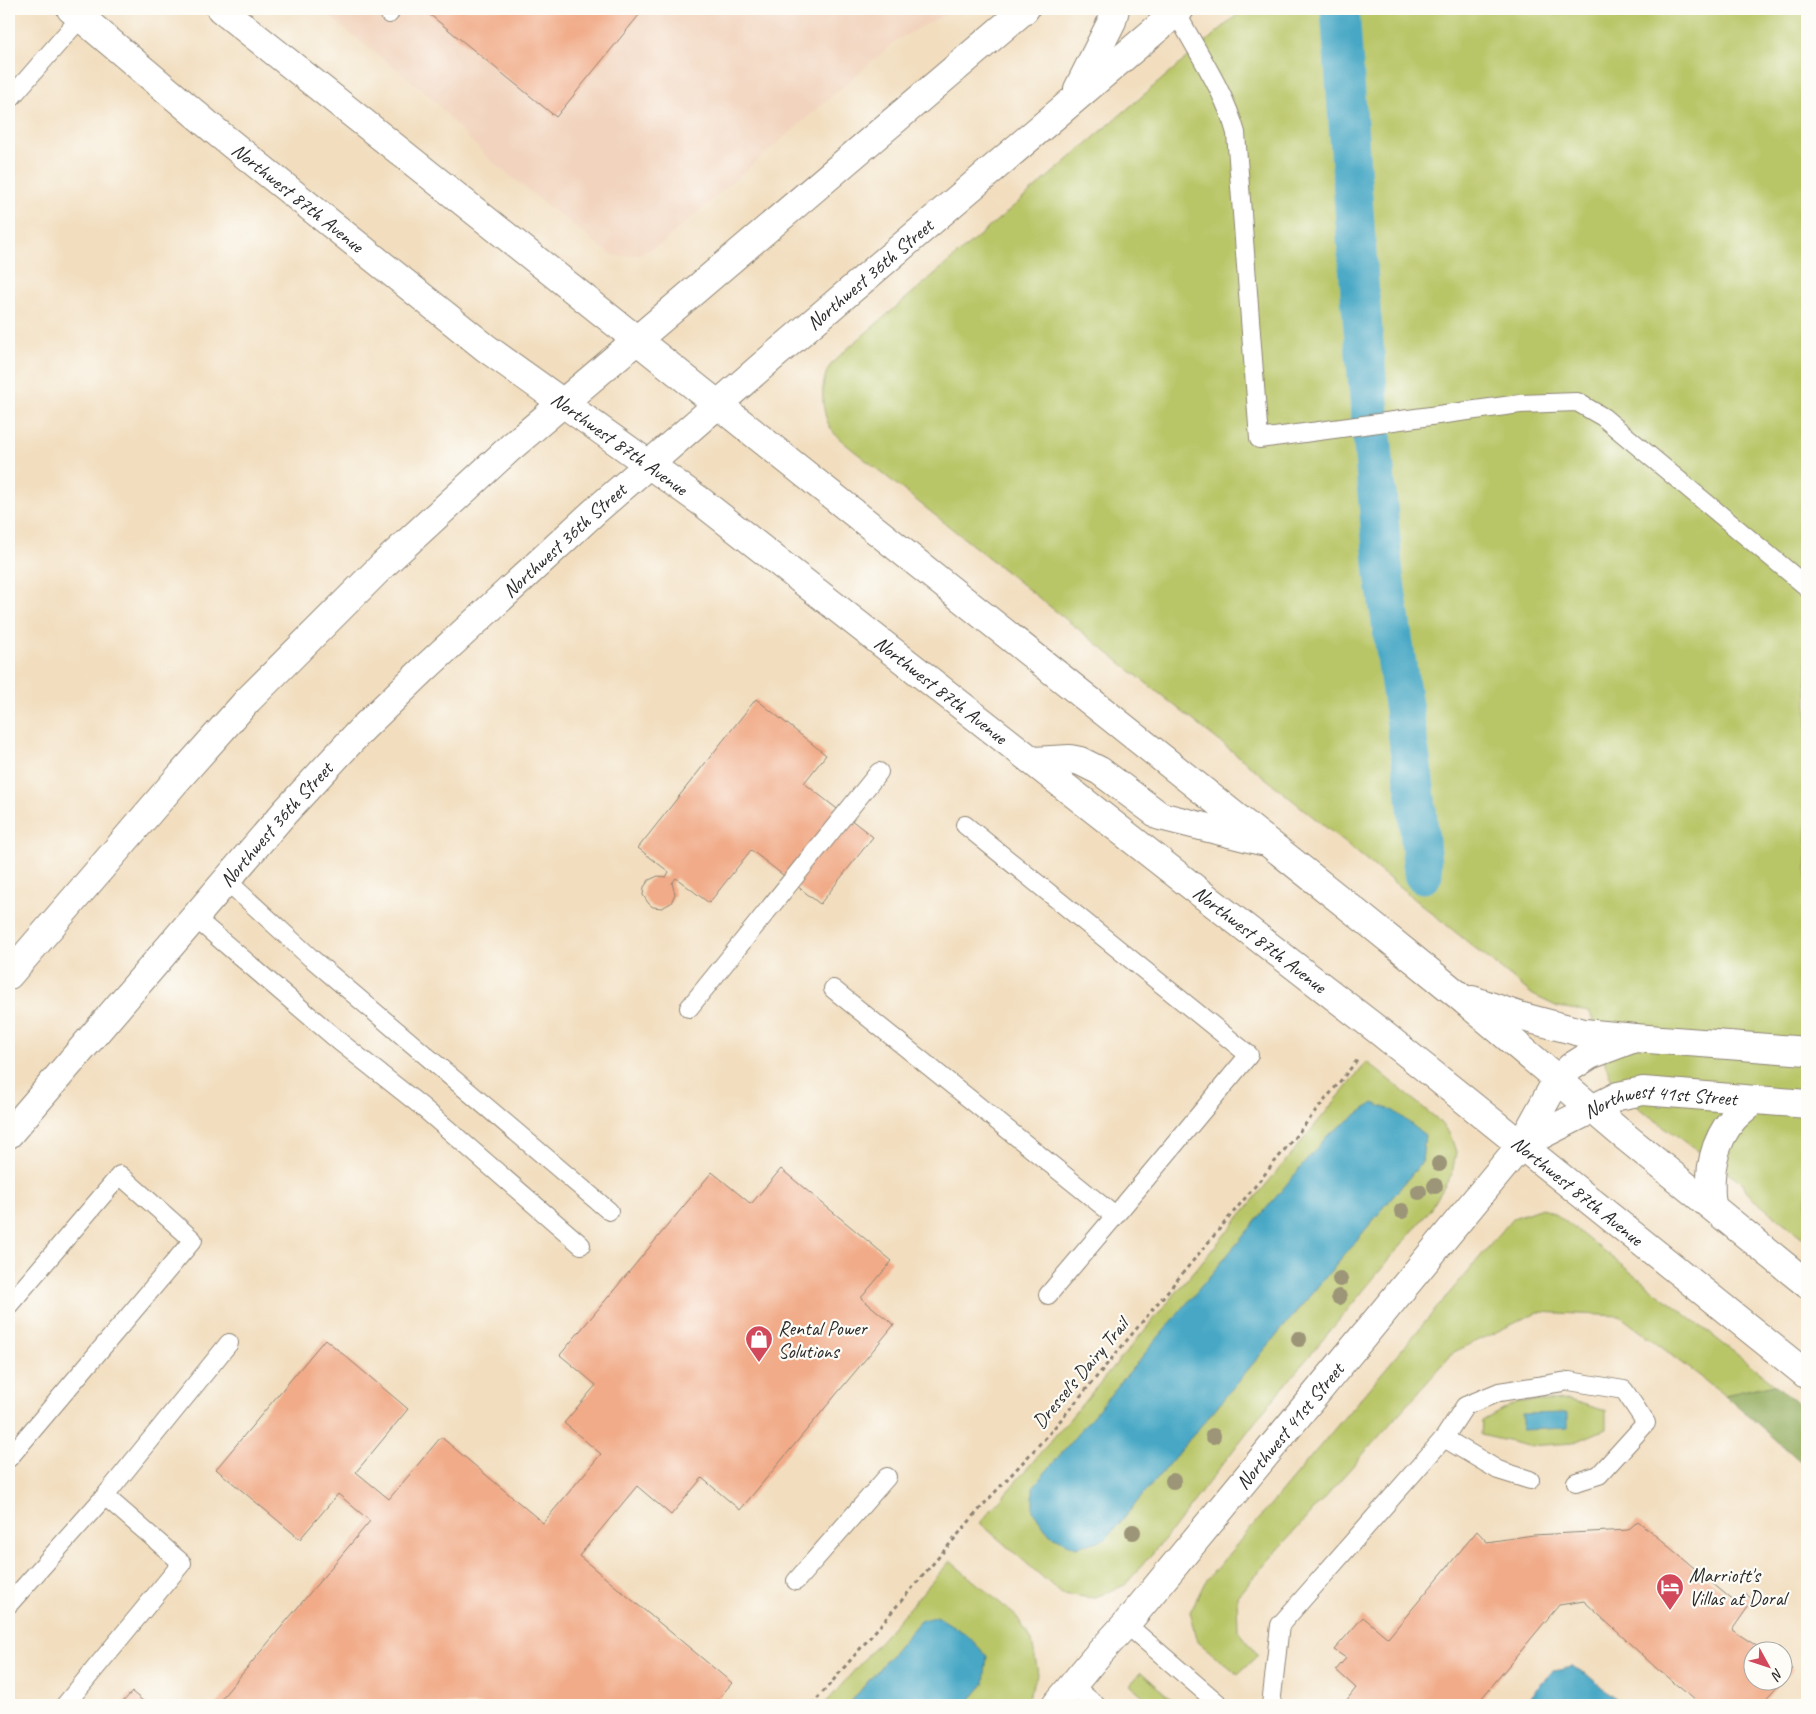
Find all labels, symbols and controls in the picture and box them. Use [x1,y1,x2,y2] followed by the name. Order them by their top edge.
[227,137,370,259] street label: Northwest 87th Avenue
[801,212,940,336] street label: Northwest 36th Street
[546,387,694,502] street label: Northwest 87th Avenue
[497,476,633,603] street label: Northwest 36th Street
[869,630,1013,751] street label: Northwest 87th Avenue
[214,755,340,892] street label: Northwest 36th Street
[1188,880,1333,1000] street label: Northwest 87th Avenue
[1580,1078,1740,1124] street label: Northwest 41st Street
[1506,1131,1649,1252] street label: Northwest 87th Avenue
[1027,1310,1136,1434] street label: Dressel's Dairy Trail
[778,1316,868,1364] place label: Rental Power Solutions
[744,1324,774,1363] shop icon: Rental Power Solutions
[1230,1356,1351,1494] street label: Northwest 41st Street
[1689,1563,1790,1611] place label: Marriott's Villas at Doral
[1655,1572,1685,1611] hotel icon: Marriott's Villas at Doral
[1744,1642,1794,1692] north arrow
[1767,1665,1787,1685] text: N

